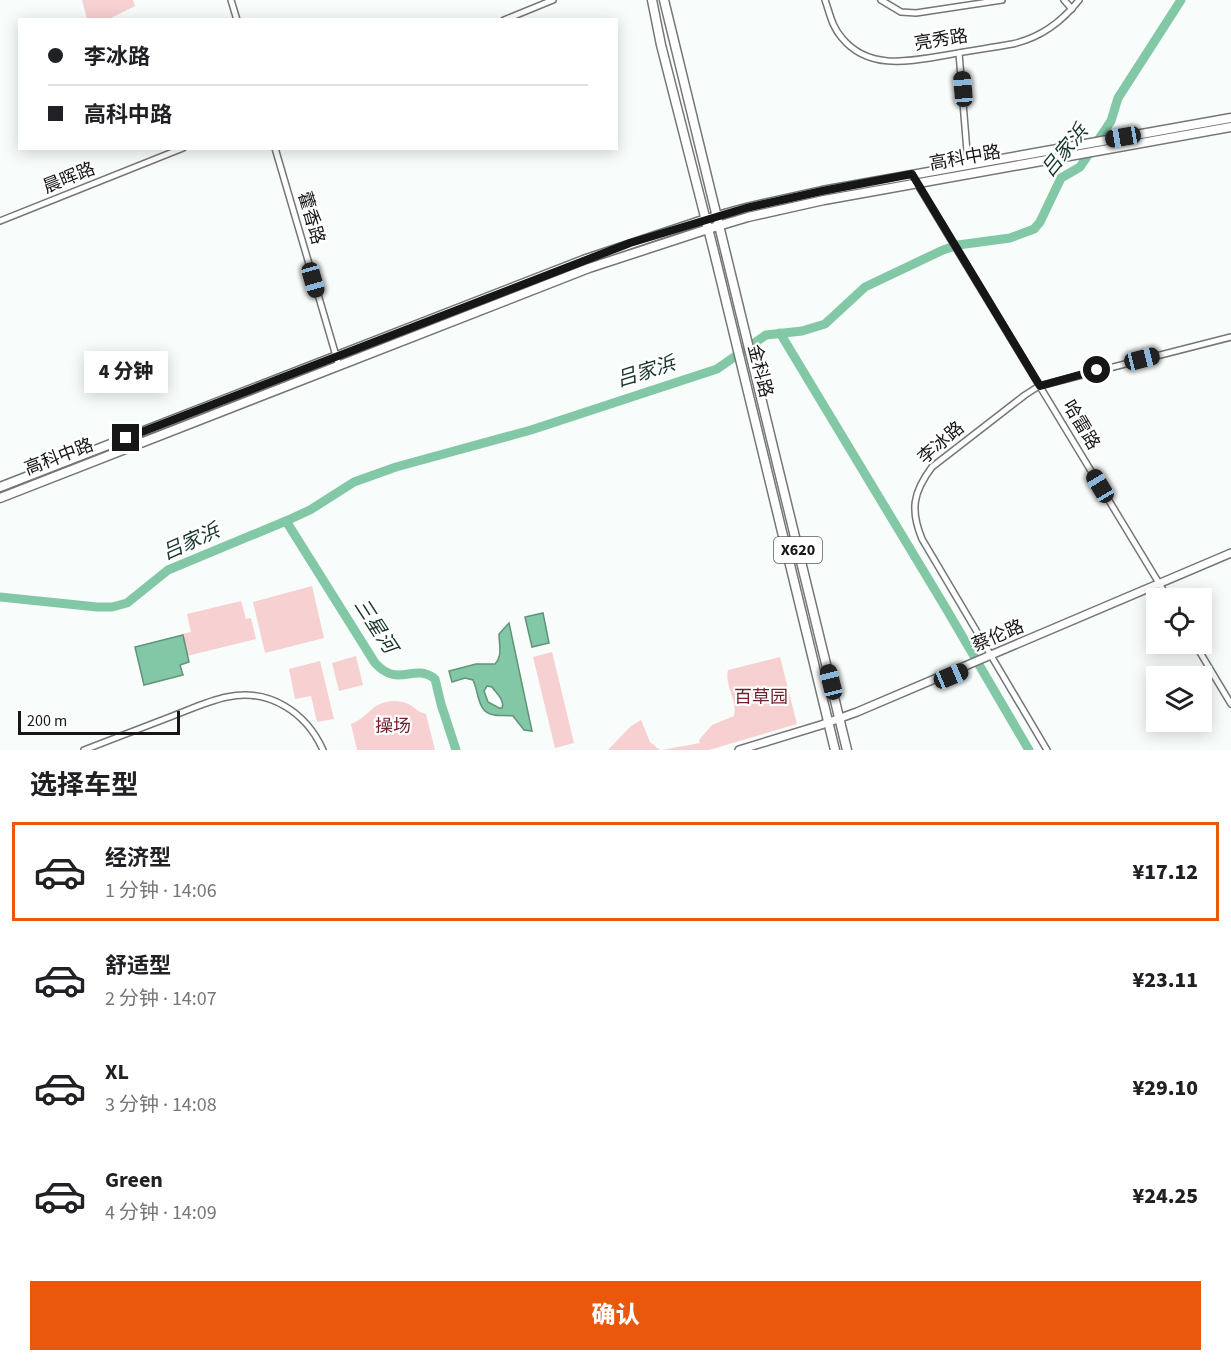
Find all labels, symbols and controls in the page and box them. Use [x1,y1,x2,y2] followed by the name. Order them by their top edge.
[912,23,970,57] street label: 亮秀路
[84,41,150,73] text: 李冰路
[952,70,974,108] car
[84,99,172,131] text: 高科中路
[1035,117,1096,183] water label: 吕家浜
[1104,125,1142,149] car
[927,139,1003,177] street label: 高科中路
[39,156,99,200] street label: 晨晖路
[292,189,330,247] street label: 藿香路
[299,260,327,300] car
[741,342,779,400] street label: 金科路
[1122,346,1162,372] car
[613,349,681,394] water label: 吕家浜
[84,351,168,393] callout: 4 分钟
[1083,356,1110,383] route start
[99,358,153,386] text: 4 分钟
[1056,395,1106,455] street label: 哈雷路
[912,416,970,470] street label: 李冰路
[112,424,139,451] route end
[21,432,97,482] street label: 高科中路
[1083,466,1117,506] car
[158,516,226,567] water label: 吕家浜
[774,537,822,563] road number: X620
[1146,588,1212,732] map controls
[1146,588,1212,654] button: locate
[347,593,405,662] water label: 三星河
[968,614,1028,658] street label: 蔡伦路
[931,661,971,691] car
[818,662,844,702] car
[1146,666,1212,732] button: layers
[734,685,788,710] park label: 百草园
[18,708,180,736] scale bar
[27,710,67,732] text: 200 m
[375,714,411,739] park label: 操场
[30,766,138,805] text: 选择车型
[105,842,171,874] text: 经济型
[33,845,87,899] icon: car
[1132,856,1198,888] text: ¥17.12
[105,877,217,905] text: 1 分钟 · 14:06
[105,950,171,982] text: 舒适型
[33,953,87,1007] icon: car
[1132,964,1198,996] text: ¥23.11
[105,985,217,1013] text: 2 分钟 · 14:07
[105,1056,129,1088] text: XL
[33,1061,87,1115] icon: car
[1132,1072,1198,1104] text: ¥29.10
[105,1091,217,1119] text: 3 分钟 · 14:08
[105,1164,163,1196] text: Green
[33,1169,87,1223] icon: car
[1132,1180,1198,1212] text: ¥24.25
[105,1199,217,1227] text: 4 分钟 · 14:09
[30,1281,1201,1350] button: 确认

